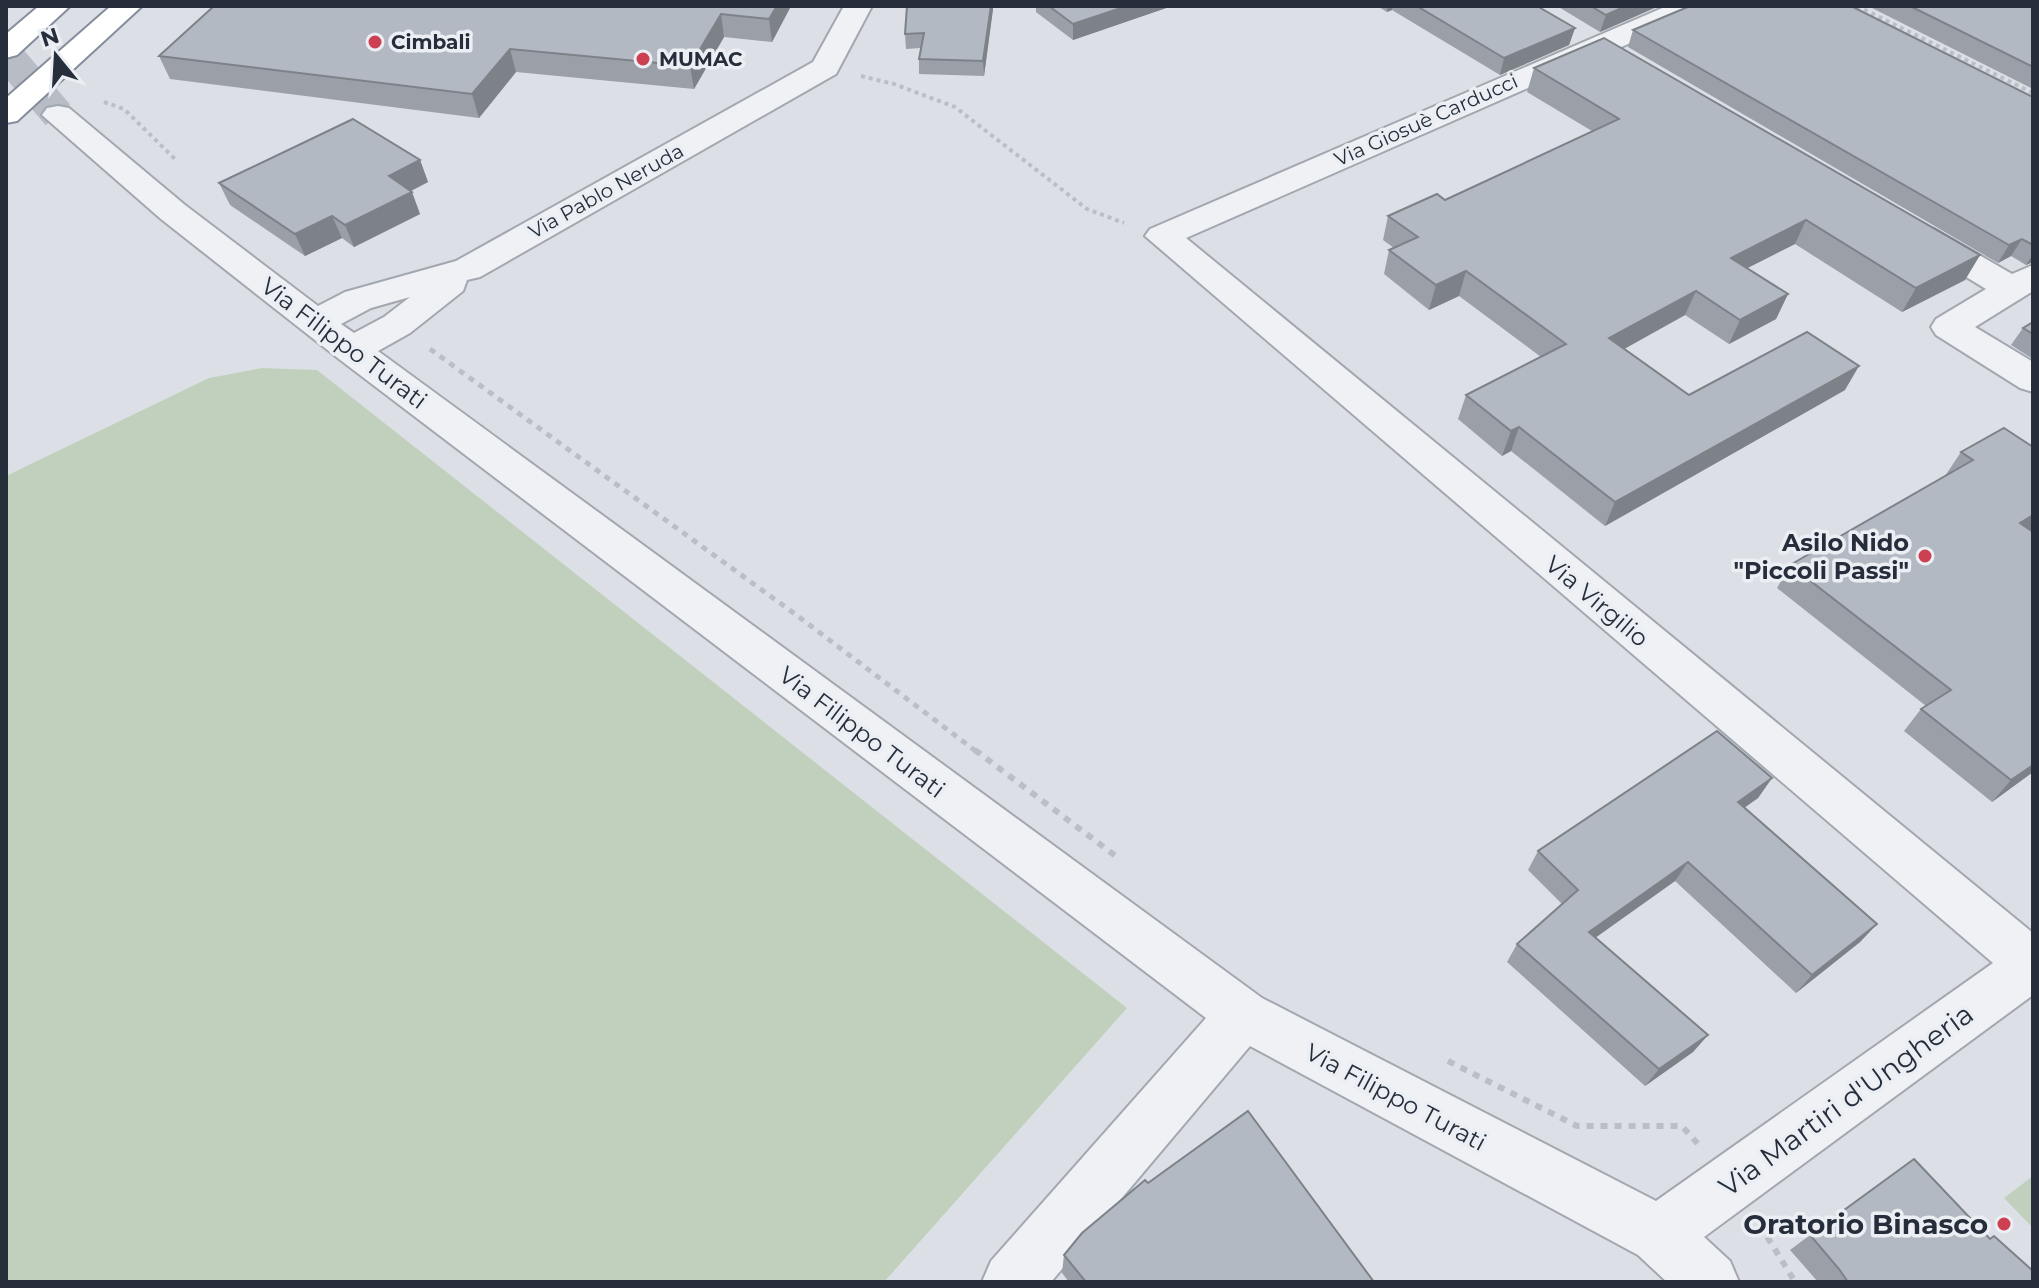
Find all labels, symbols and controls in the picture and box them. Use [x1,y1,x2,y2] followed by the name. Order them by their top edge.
[16,16,96,96] north arrow
[37,22,63,53] text: N
[391,30,470,54] place label: Cimbali
[366,33,384,51] marker: Cimbali
[659,47,743,71] place label: MUMAC
[634,50,652,68] marker: MUMAC
[1331,69,1521,171] street label: Via Giosuè Carducci
[524,138,688,244] street label: Via Pablo Neruda
[255,271,433,415] street label: Via Filippo Turati
[1734,528,1909,585] place label: Asilo Nido "Piccoli Passi"
[1916,547,1934,565] marker: Asilo Nido "Piccoli Passi"
[1539,549,1655,653] street label: Via Virgilio
[773,660,951,804] street label: Via Filippo Turati
[1712,996,1980,1204] street label: Via Martiri d'Ungheria
[1301,1037,1491,1157] street label: Via Filippo Turati
[1743,1207,1988,1241] place label: Oratorio Binasco
[1995,1215,2013,1233] marker: Oratorio Binasco

